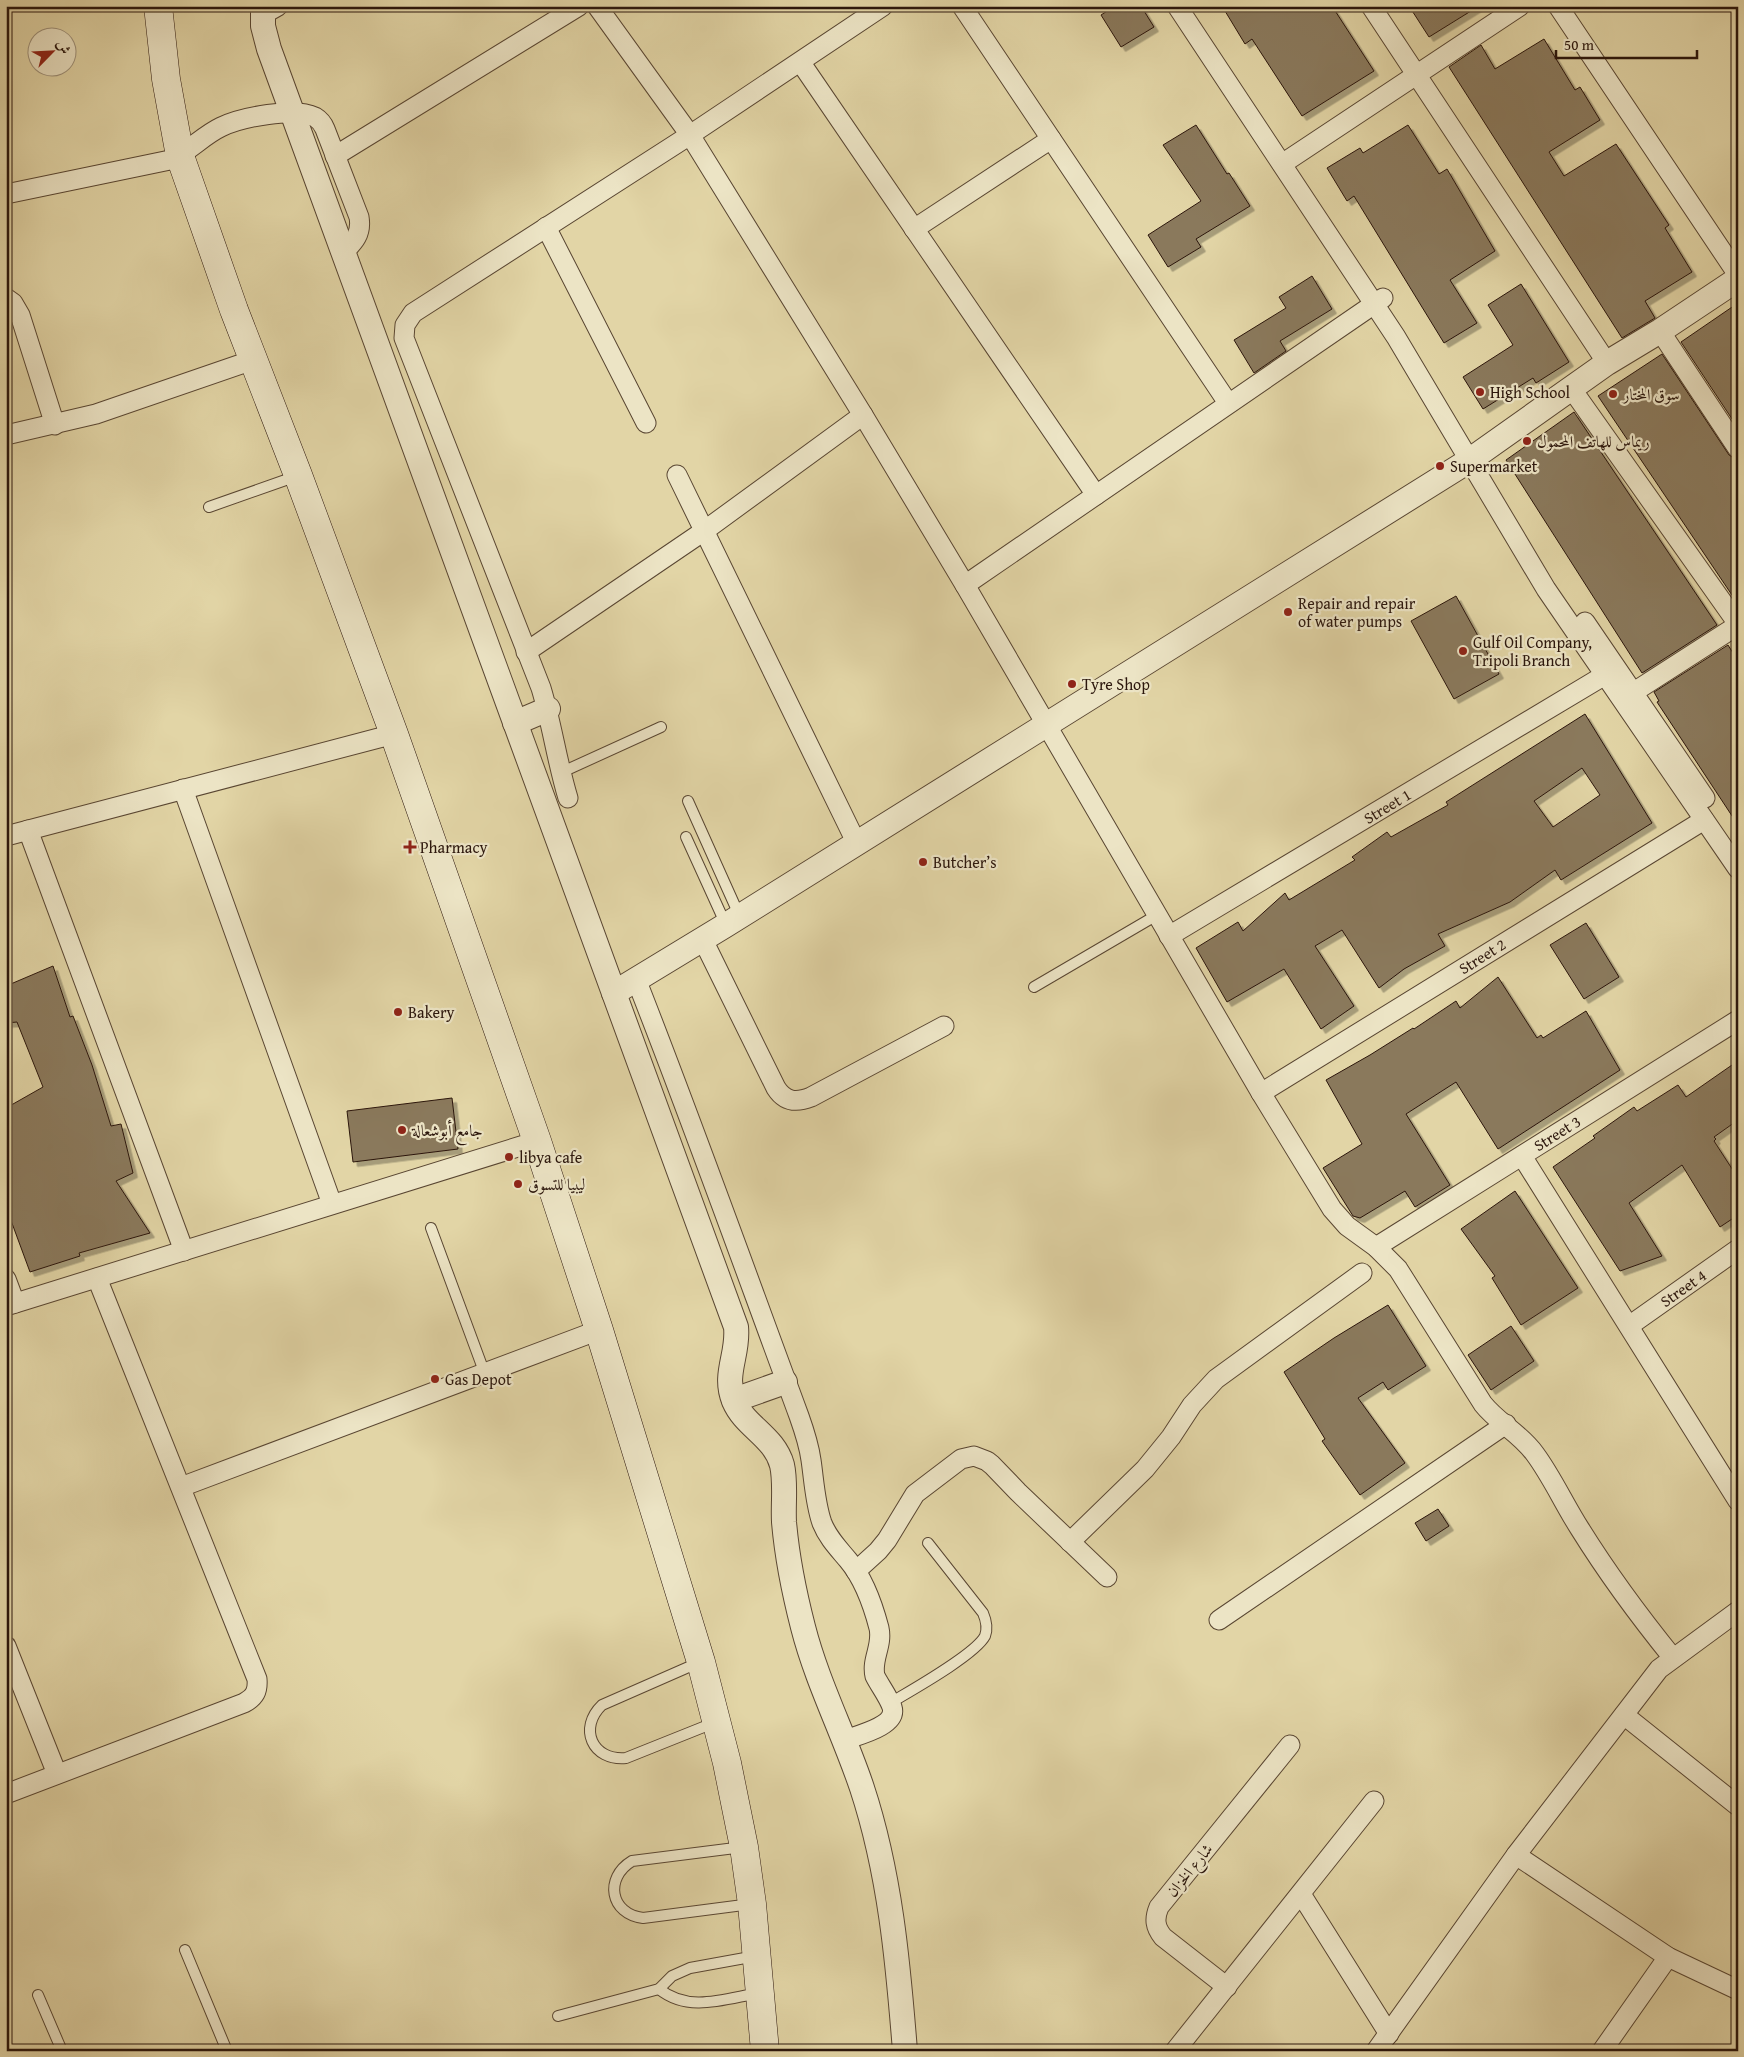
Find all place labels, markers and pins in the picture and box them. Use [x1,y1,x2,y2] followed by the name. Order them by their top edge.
[1490,380,1571,404] place label: High School
[1621,382,1680,406] place label: سوق المختار
[1474,386,1486,398] marker: High School
[1607,388,1619,400] marker: سوق المختار
[1537,429,1650,453] place label: ريماس للهاتف المحمول
[1521,435,1533,447] marker: ريماس للهاتف المحمول
[1450,454,1538,478] place label: Supermarket
[1434,460,1446,472] marker: Supermarket
[1298,591,1416,633] place label: Repair and repair of water pumps
[1282,606,1294,618] marker: Repair and repair of water pumps
[1473,630,1592,672] place label: Gulf Oil Company, Tripoli Branch
[1457,645,1469,657] marker: Gulf Oil Company, Tripoli Branch
[1082,672,1150,696] place label: Tyre Shop
[1066,678,1078,690] marker: Tyre Shop
[420,835,487,859] place label: Pharmacy
[404,841,416,853] marker: Pharmacy
[933,850,997,874] place label: Butcher’s
[917,856,929,868] marker: Butcher’s
[408,1000,455,1024] place label: Bakery
[392,1006,404,1018] marker: Bakery
[411,1118,483,1146] place label: جامع أبوشعالة
[396,1124,408,1136] marker: جامع أبوشعالة
[519,1145,582,1169] place label: libya cafe
[503,1151,515,1163] marker: libya cafe
[528,1172,585,1196] place label: ليبيا للتسوق
[512,1178,524,1190] marker: ليبيا للتسوق
[445,1367,512,1391] place label: Gas Depot
[429,1373,441,1385] marker: Gas Depot

